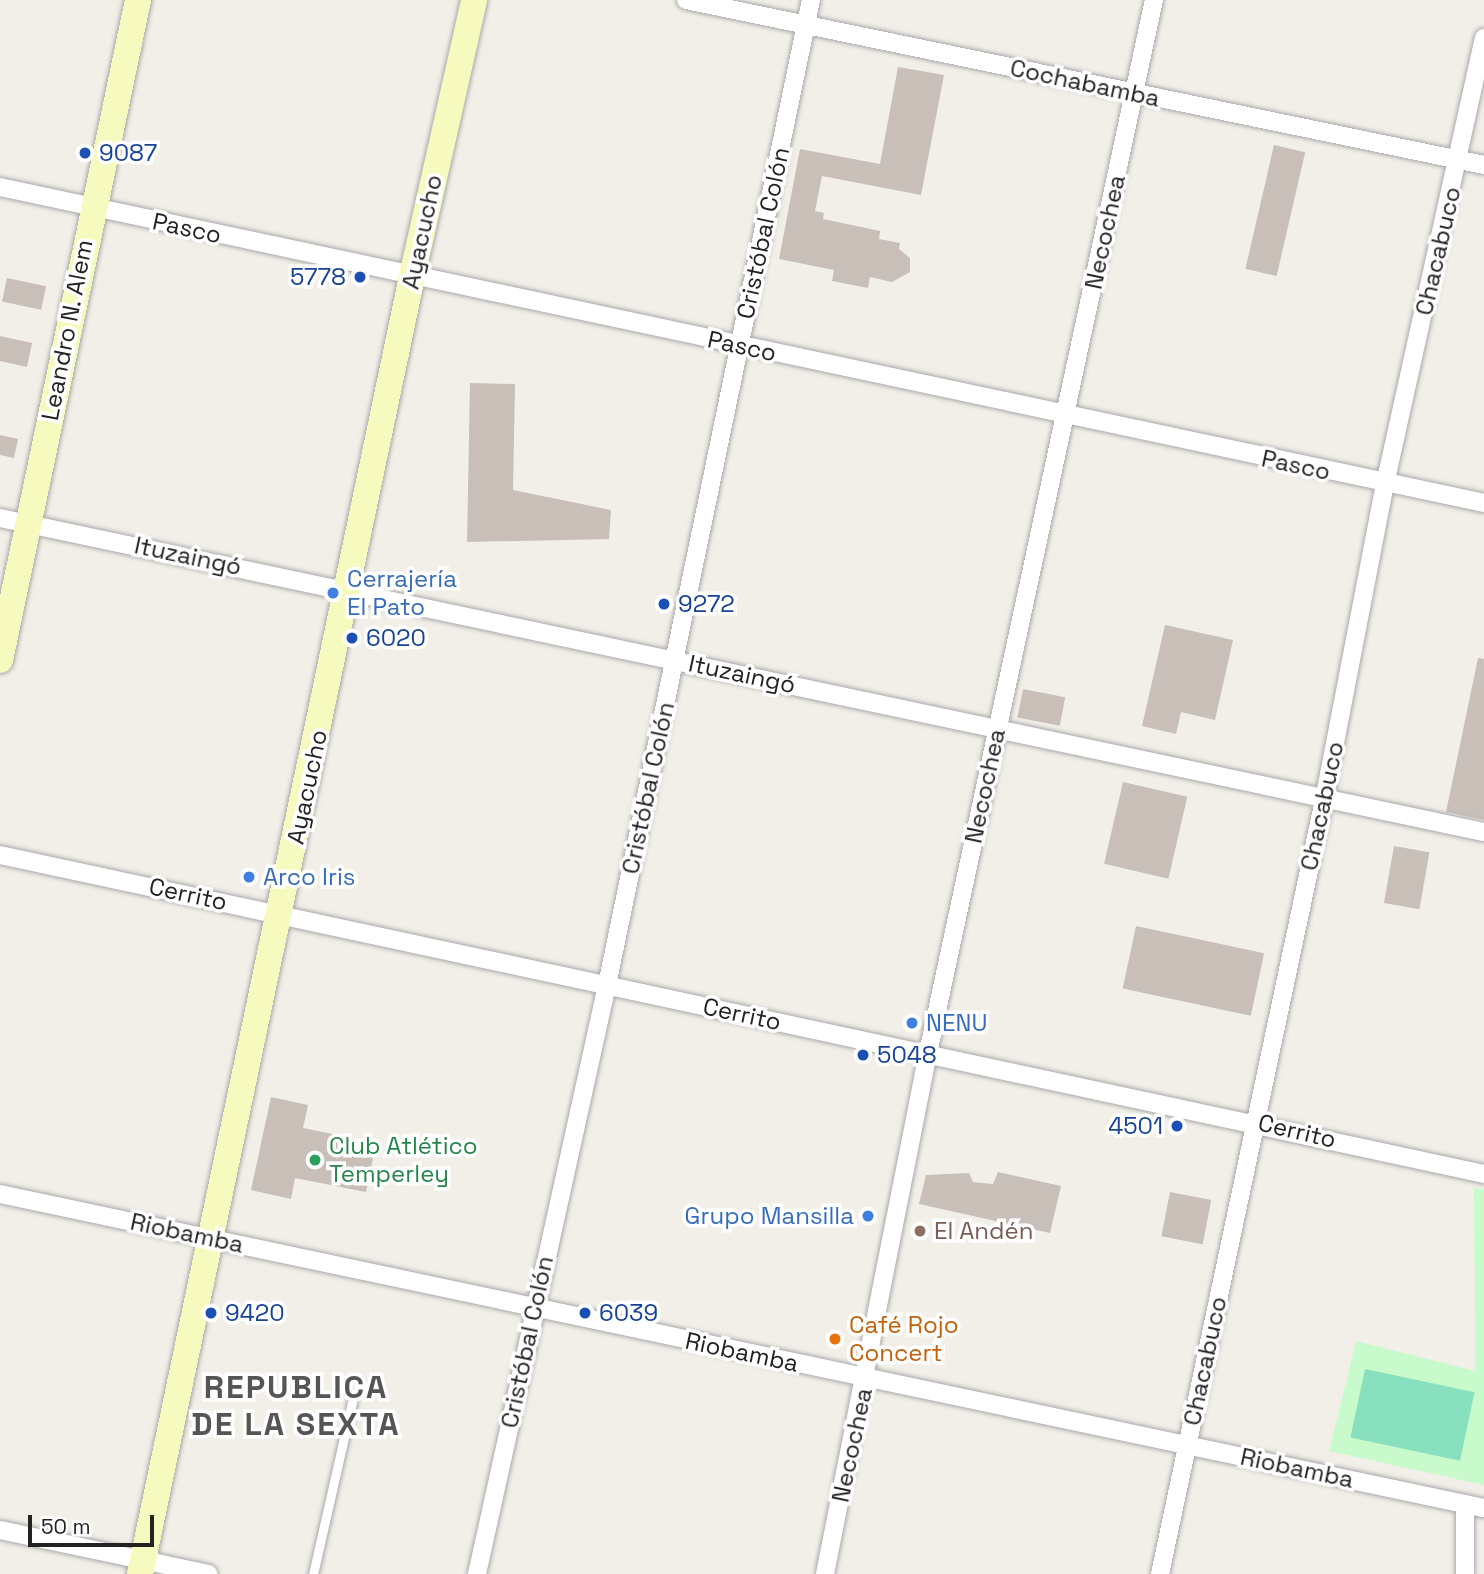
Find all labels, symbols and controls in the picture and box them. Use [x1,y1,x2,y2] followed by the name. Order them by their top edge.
[1008,53,1162,113] street label: Cochabamba
[99,139,157,167] place label: 9087
[731,144,795,322] street label: Cristóbal Colón
[77,145,93,161] marker: 9087
[396,172,448,292] street label: Ayacucho
[1079,172,1131,292] street label: Necochea
[1409,184,1467,318] street label: Chacabuco
[150,207,224,249] street label: Pasco
[35,237,99,423] street label: Leandro N. Alem
[290,263,346,291] place label: 5778
[352,269,368,285] marker: 5778
[705,325,779,367] street label: Pasco
[1259,444,1333,486] street label: Pasco
[132,531,244,581] street label: Ituzaingó
[347,565,457,621] place label: Cerrajería El Pato
[325,585,341,601] marker: Cerrajería El Pato
[678,590,735,618] place label: 9272
[656,596,672,612] marker: 9272
[366,624,426,652] place label: 6020
[344,630,360,646] marker: 6020
[686,649,798,699] street label: Ituzaingó
[616,699,680,877] street label: Cristóbal Colón
[959,726,1011,846] street label: Necochea
[281,727,333,847] street label: Ayacucho
[1294,739,1350,873] street label: Chacabuco
[263,863,356,891] place label: Arco Iris
[241,869,257,885] marker: Arco Iris
[146,872,230,916] street label: Cerrito
[700,992,784,1036] street label: Cerrito
[926,1009,987,1037] place label: NENU
[904,1015,920,1031] marker: NENU
[877,1041,937,1069] place label: 5048
[855,1047,871,1063] marker: 5048
[1255,1108,1339,1154] street label: Cerrito
[1108,1112,1163,1140] place label: 4501
[1169,1118,1185,1134] marker: 4501
[329,1132,478,1188] place label: Club Atlético Temperley
[307,1152,323,1168] marker: Club Atlético Temperley
[685,1202,854,1230] place label: Grupo Mansilla
[128,1207,246,1259] street label: Riobamba
[860,1208,876,1224] marker: Grupo Mansilla
[934,1217,1034,1245] place label: El Andén
[912,1223,928,1239] marker: El Andén
[495,1253,559,1431] street label: Cristóbal Colón
[1177,1294,1233,1428] street label: Chacabuco
[225,1299,285,1327] place label: 9420
[599,1299,658,1327] place label: 6039
[203,1305,219,1321] marker: 9420
[577,1305,593,1321] marker: 6039
[849,1311,959,1367] place label: Café Rojo Concert
[683,1326,801,1378] street label: Riobamba
[827,1331,843,1347] marker: Café Rojo Concert
[193,1369,399,1444] district label: REPUBLICA DE LA SEXTA
[826,1385,878,1505] street label: Necochea
[1238,1442,1356,1494] street label: Riobamba
[32,1500,158,1544] scale bar
[41,1513,91,1540] text: 50 m

